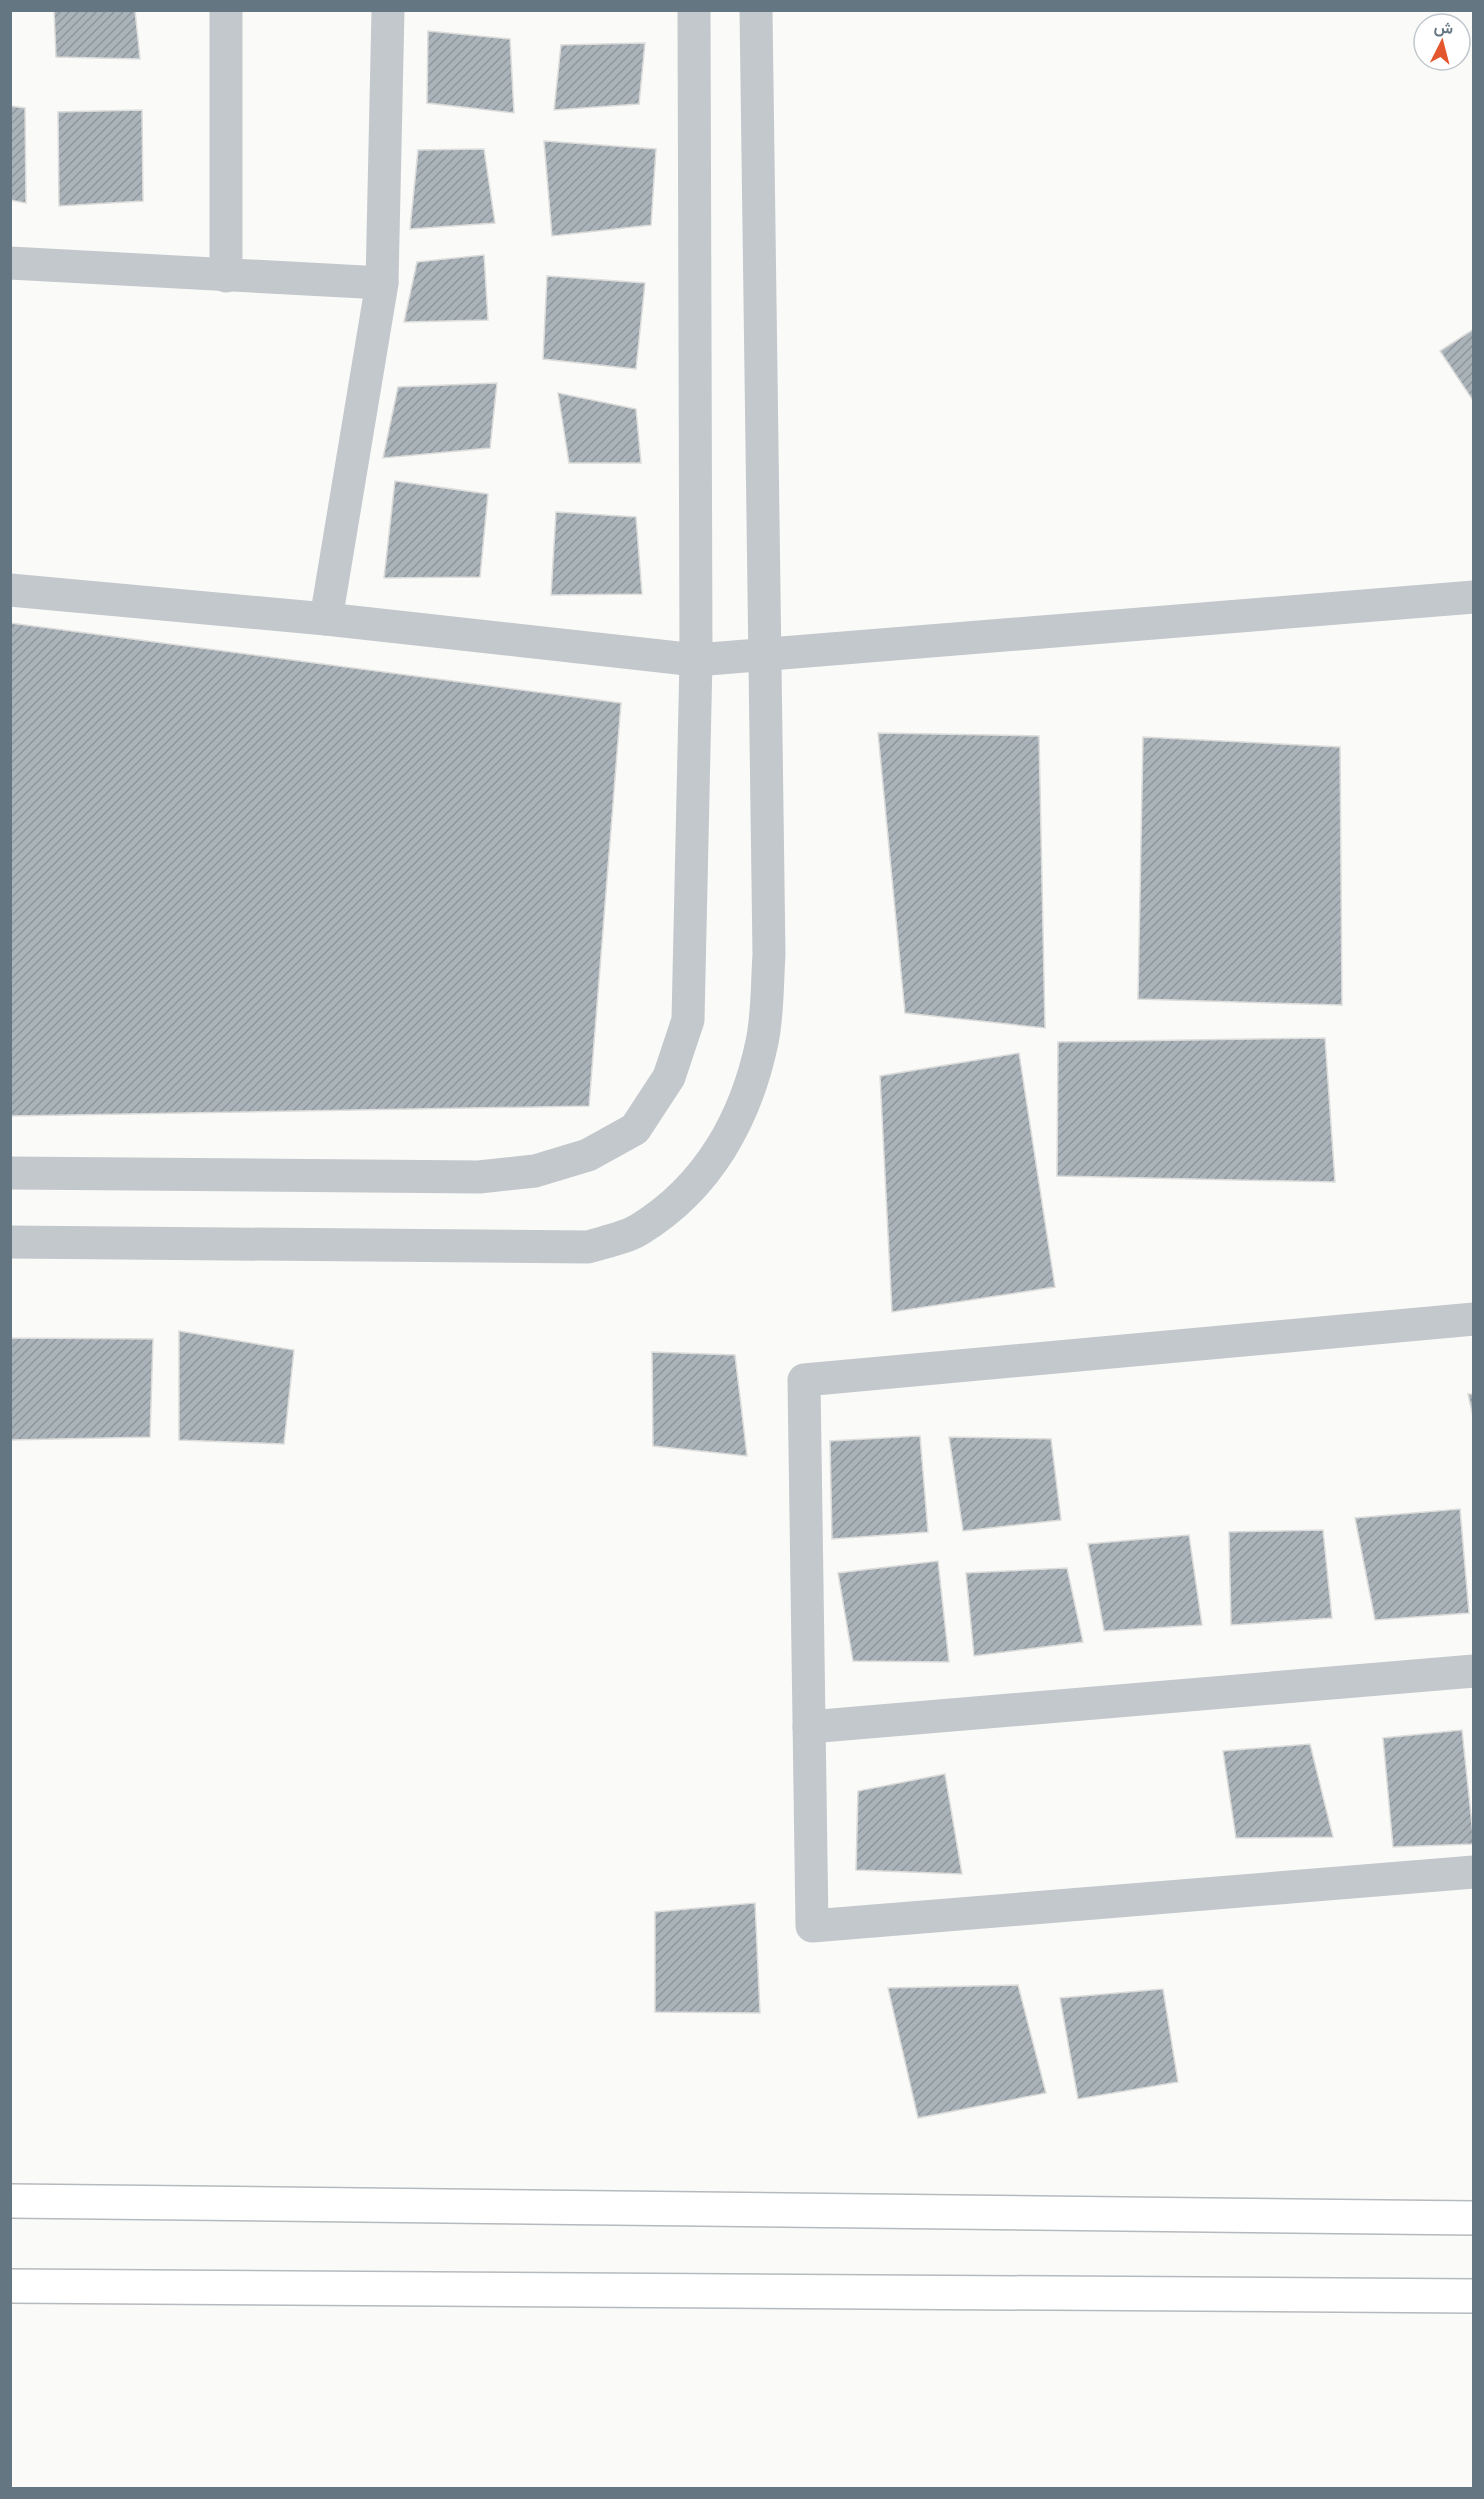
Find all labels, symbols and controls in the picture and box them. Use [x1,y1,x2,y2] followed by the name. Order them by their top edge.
[1412,12,1472,72] north arrow
[1433,16,1454,38] text: ش

